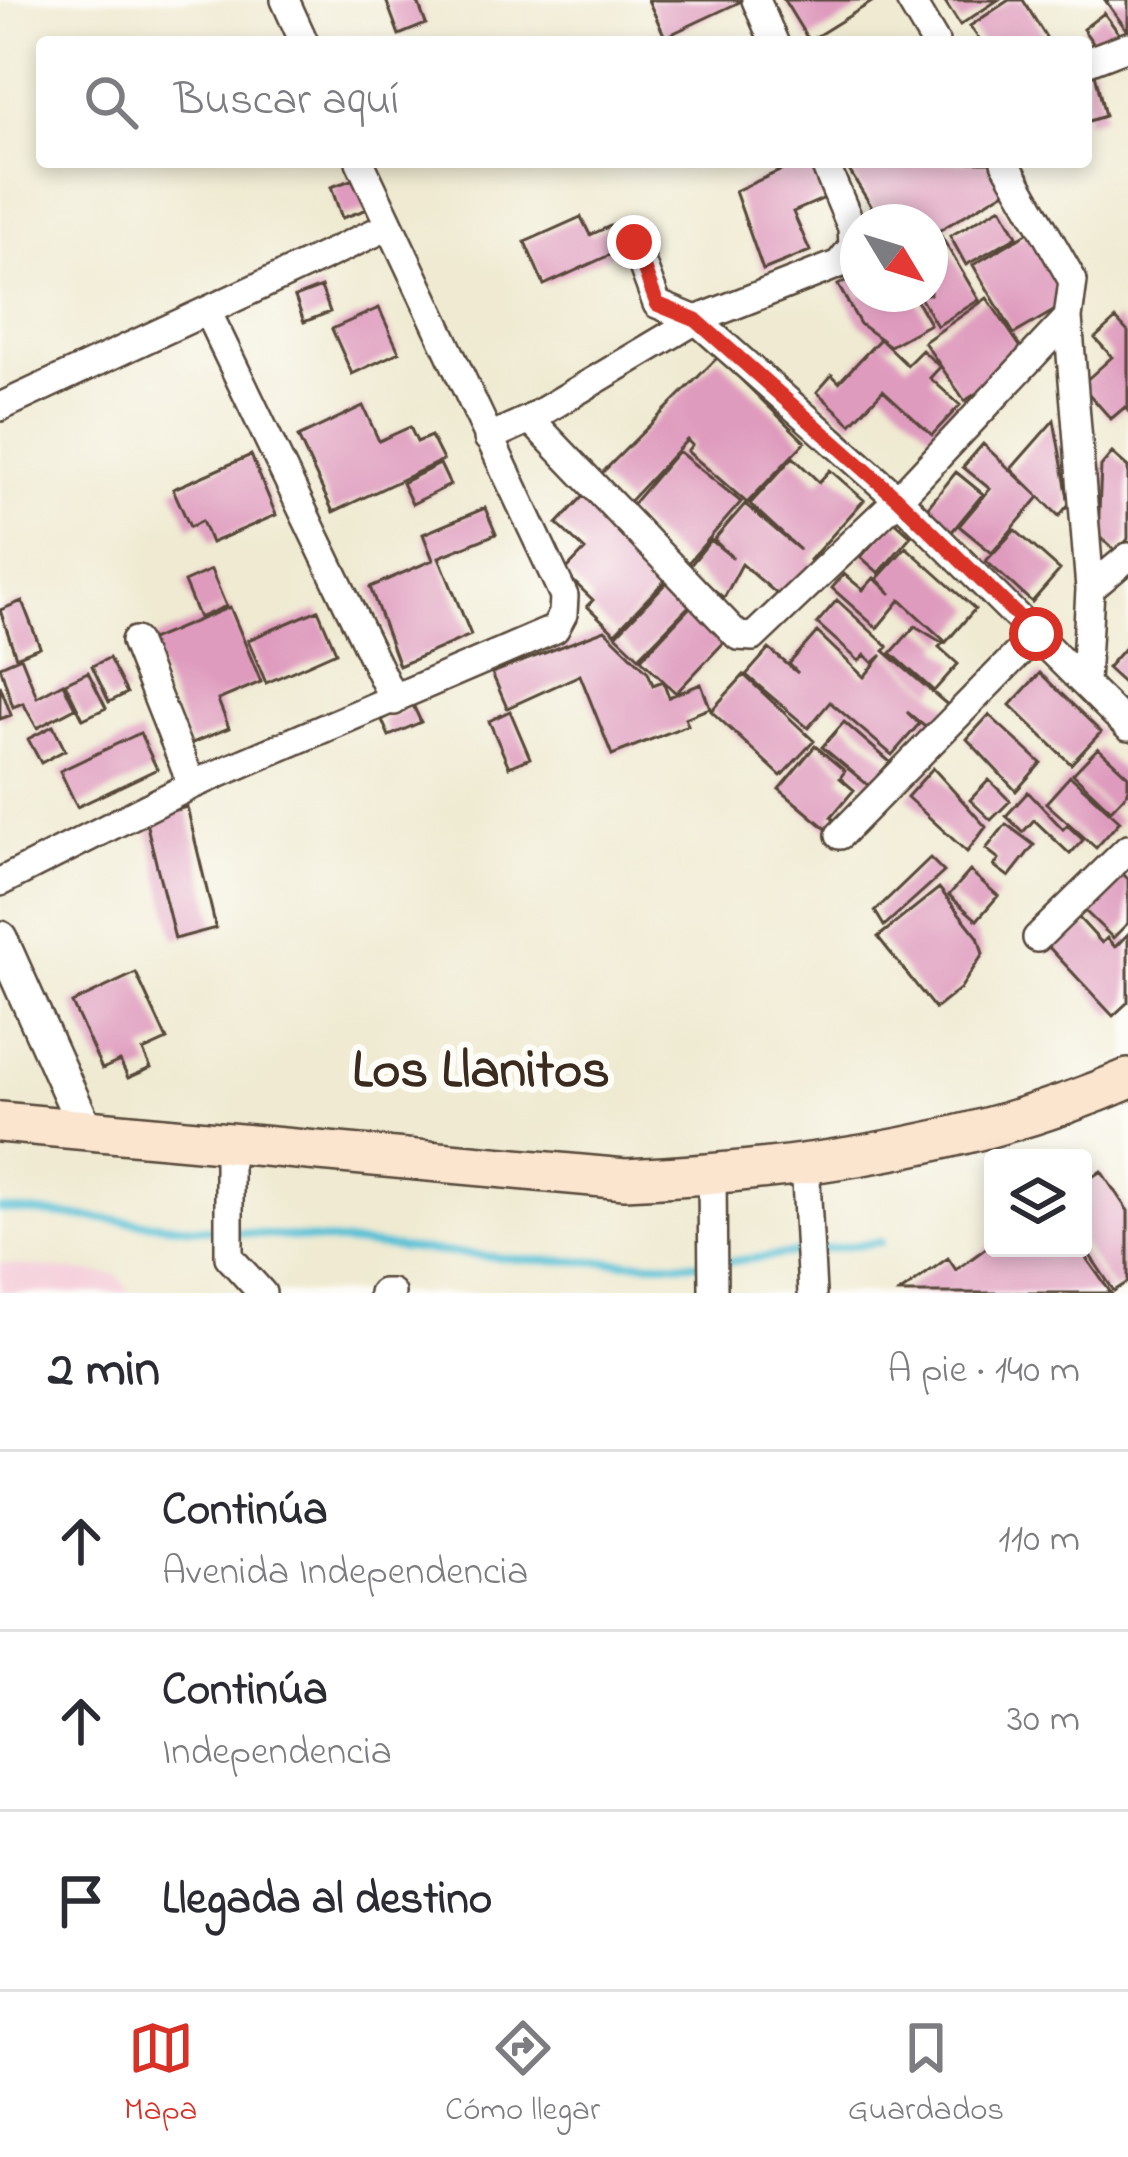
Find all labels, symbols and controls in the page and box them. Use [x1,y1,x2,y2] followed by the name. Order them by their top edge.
[36,36,1092,168] search box
[78,69,144,135] icon: search
[174,69,399,135] text: Buscar aquí
[840,204,948,312] north arrow
[607,215,661,269] route end
[1009,607,1063,661] route start
[352,1034,610,1112] district label: Los Llanitos
[984,1149,1092,1257] map controls
[984,1149,1092,1257] button: layers
[48,1334,160,1409] text: 2 min
[887,1343,1080,1400] text: A pie · 140 m
[162,1479,328,1545] text: Continúa
[48,1508,114,1574] icon: ahead
[998,1512,1080,1569] text: 110 m
[162,1545,528,1602] text: Avenida Independencia
[162,1659,328,1725] text: Continúa
[48,1688,114,1754] icon: ahead
[1007,1692,1080,1749] text: 30 m
[162,1725,392,1782] text: Independencia
[48,1868,114,1934] icon: arrive
[162,1868,492,1934] text: Llegada al destino
[124,2015,197,2135] tab: Mapa
[445,2015,600,2135] tab: Cómo llegar
[848,2015,1004,2135] tab: Guardados

